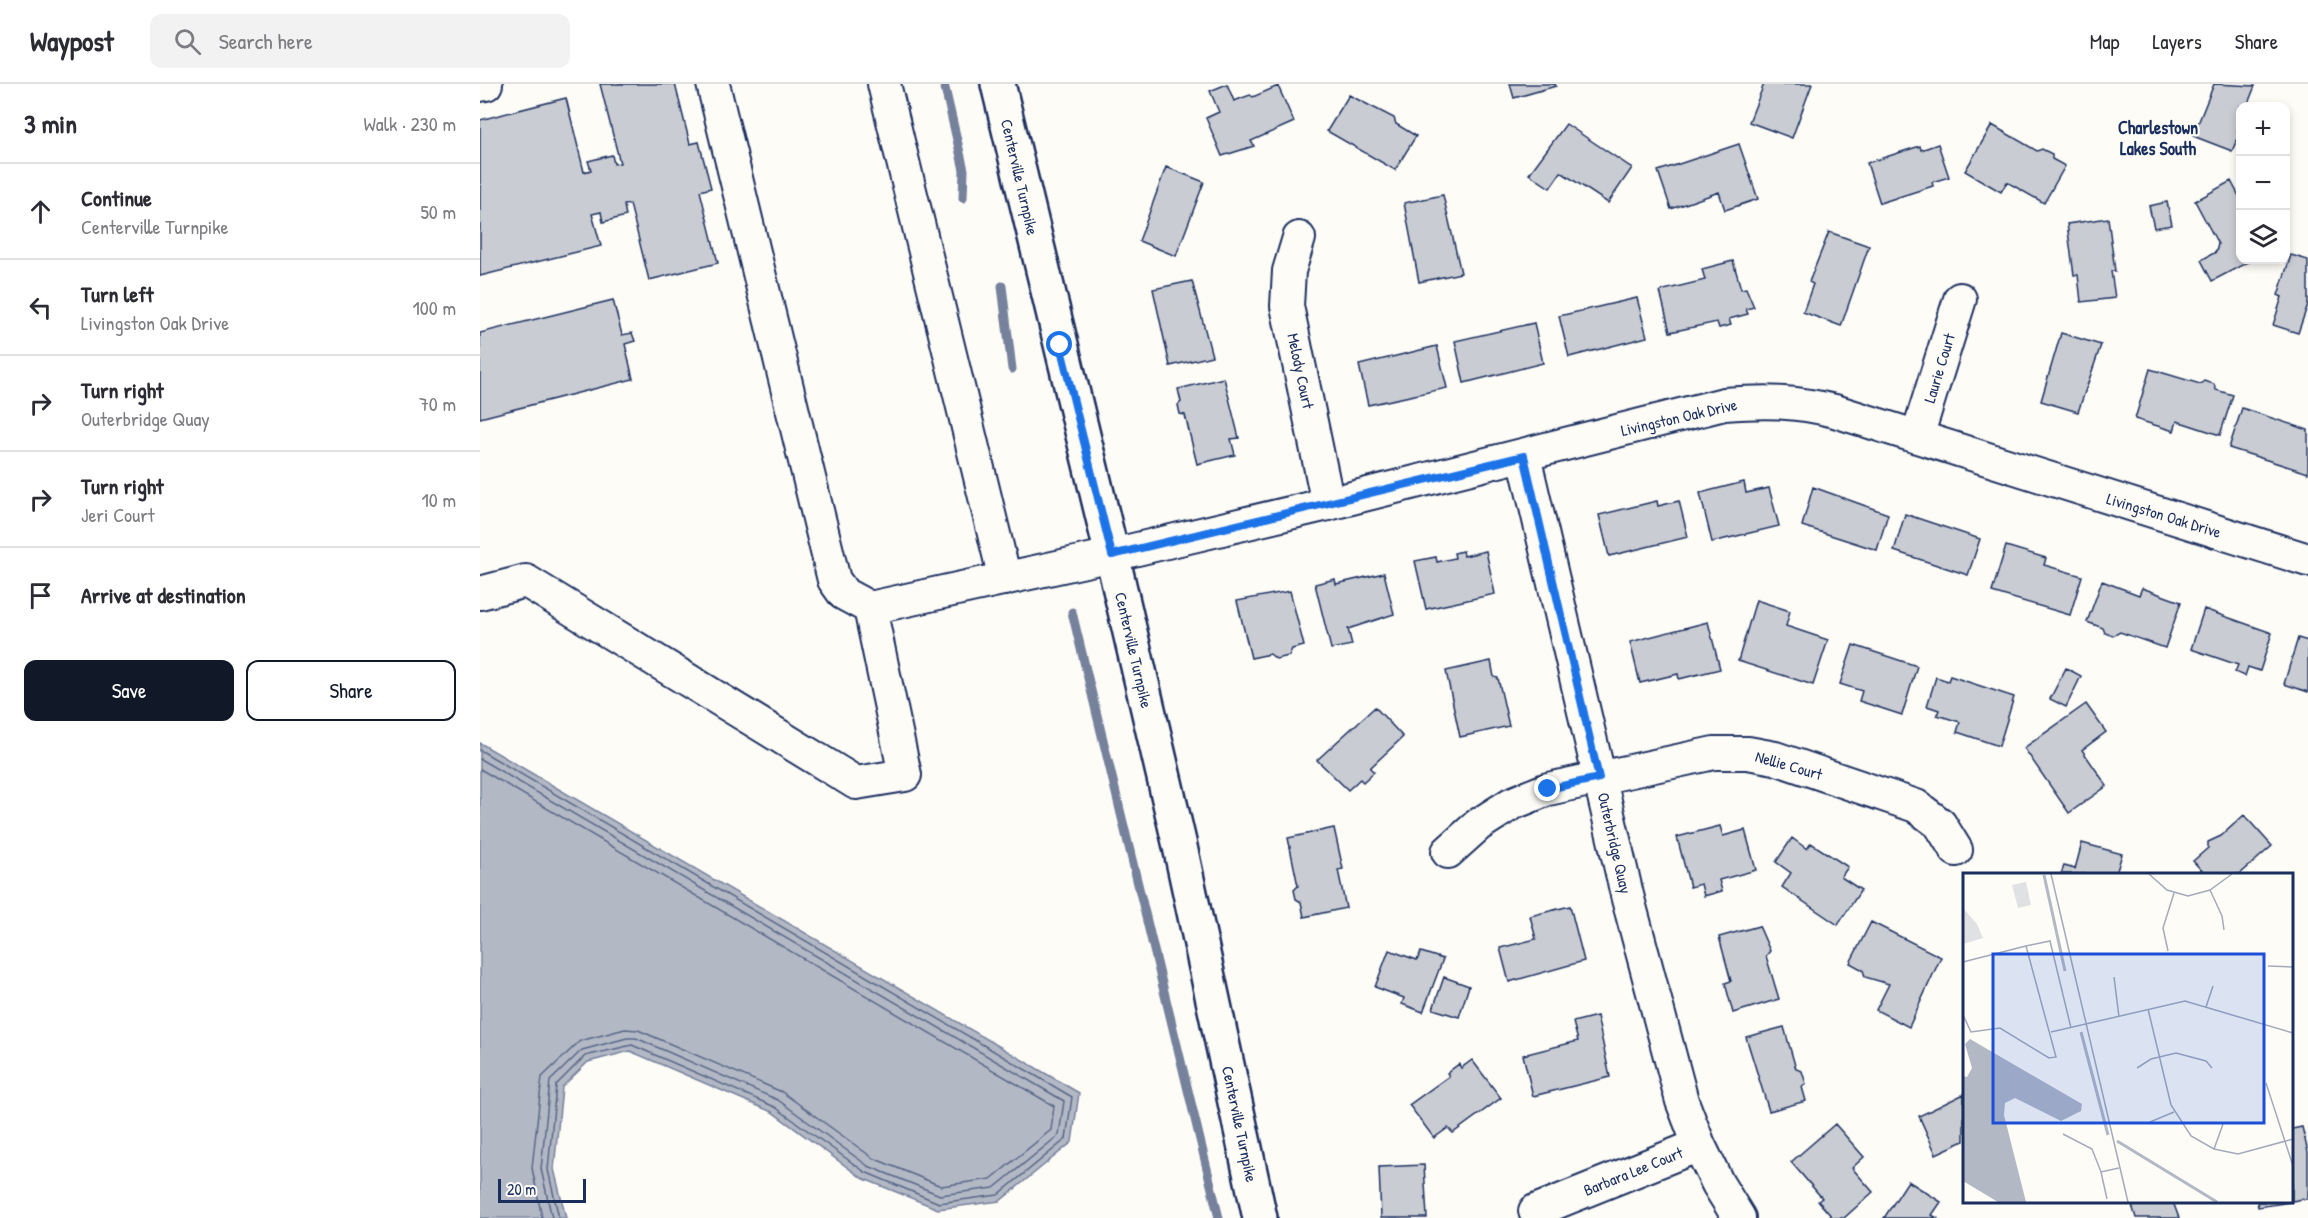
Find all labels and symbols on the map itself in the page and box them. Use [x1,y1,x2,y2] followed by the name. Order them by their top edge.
[2118,115,2198,161] district label: Charlestown Lakes South
[996,117,1044,238] street label: Centerville Turnpike
[1918,330,1960,406] street label: Laurie Court
[1046,331,1072,357] route start
[1282,331,1320,411] street label: Melody Court
[1619,393,1740,441] street label: Livingston Oak Drive
[2104,487,2224,543] street label: Livingston Oak Drive
[1110,590,1158,711] street label: Centerville Turnpike
[1753,745,1826,785] street label: Nellie Court
[1534,775,1560,801] route end
[1593,790,1637,896] street label: Outerbridge Quay
[1963,873,2293,1203] inset map
[1217,1064,1263,1185] street label: Centerville Turnpike
[1580,1141,1686,1201] street label: Barbara Lee Court
[498,1176,586,1204] scale bar

